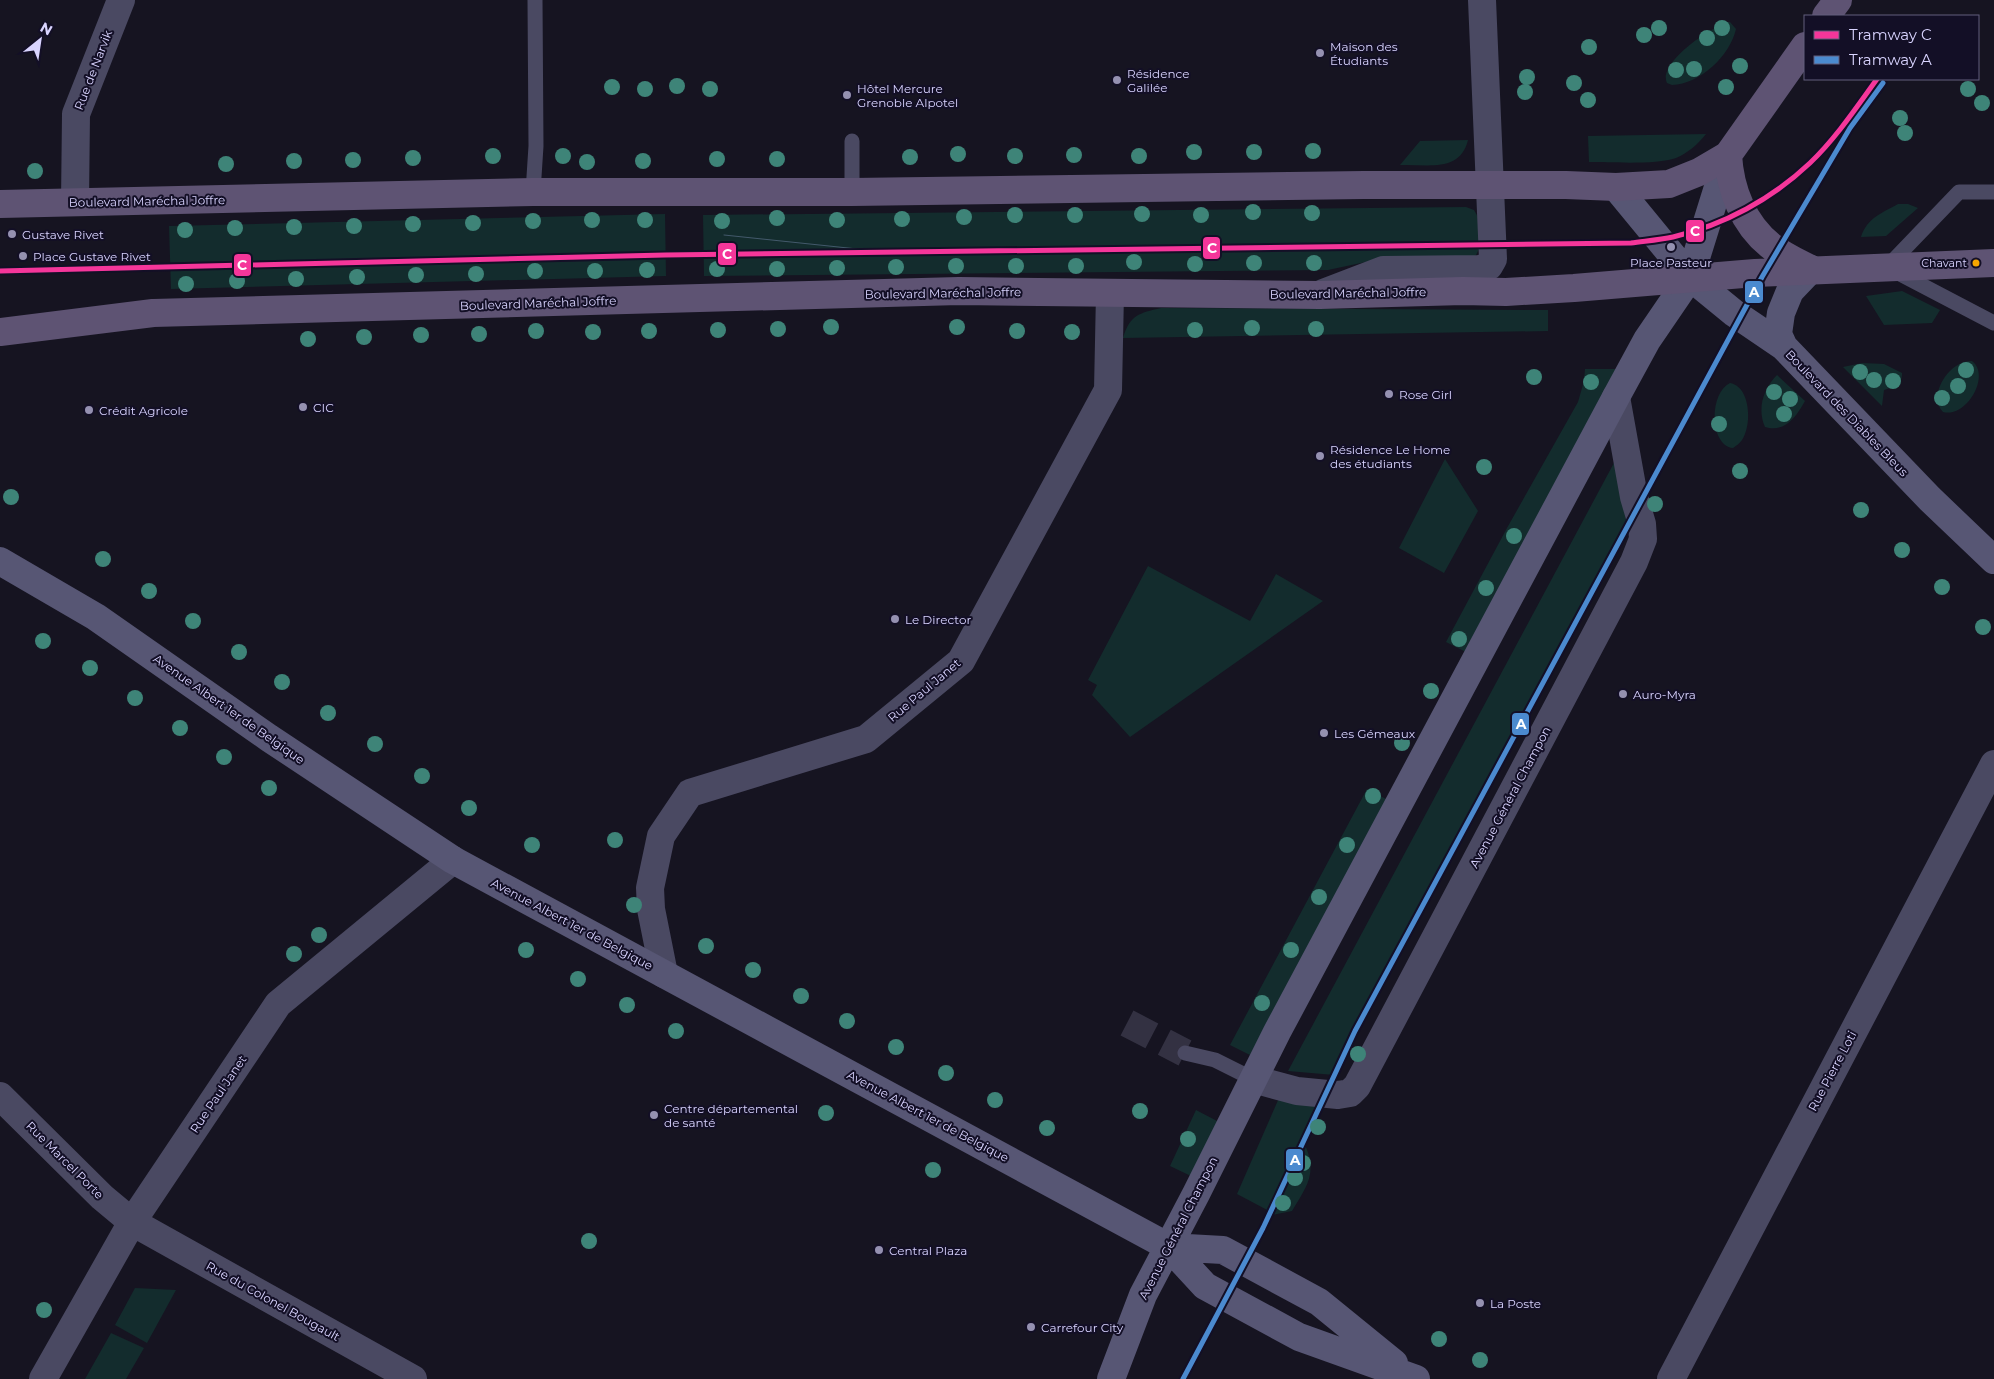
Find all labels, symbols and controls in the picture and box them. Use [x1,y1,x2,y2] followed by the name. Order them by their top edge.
[15,15,65,65] north arrow
[1804,15,1979,80] legend
[37,18,56,39] text: N
[1849,25,1932,44] text: Tramway C
[71,27,115,112] street label: Rue de Narvik
[1330,39,1398,68] place label: Maison des Étudiants
[1314,47,1326,59] marker: Maison des Étudiants
[1849,50,1932,69] text: Tramway A
[1127,66,1189,95] place label: Résidence Galilée
[1111,74,1123,86] marker: Résidence Galilée
[857,81,958,110] place label: Hôtel Mercure Grenoble Alpotel
[841,89,853,101] marker: Hôtel Mercure Grenoble Alpotel
[69,192,225,210] street label: Boulevard Maréchal Joffre
[1685,219,1705,243] line badge: C
[1690,222,1700,240] text: C
[22,227,104,242] place label: Gustave Rivet
[6,228,18,240] marker: Gustave Rivet
[1202,236,1221,260] line badge: C
[1207,239,1217,257] text: C
[1665,241,1677,253] marker: Place Pasteur
[717,242,737,266] line badge: C
[722,245,732,263] text: C
[33,249,151,264] place label: Place Gustave Rivet
[17,250,29,262] marker: Place Gustave Rivet
[233,253,252,277] line badge: C
[1630,255,1712,270] place label: Place Pasteur
[237,256,247,274] text: C
[1921,256,1968,270] place label: Chavant
[1971,258,1981,268] marker: Chavant
[1744,280,1764,304] line badge: A
[1748,283,1760,301] text: A
[865,284,1021,302] street label: Boulevard Maréchal Joffre
[1270,284,1426,302] street label: Boulevard Maréchal Joffre
[460,293,616,313] street label: Boulevard Maréchal Joffre
[1783,347,1912,479] street label: Boulevard des Diables Bleus
[1399,387,1452,402] place label: Rose Girl
[1383,388,1395,400] marker: Rose Girl
[313,400,334,415] place label: CIC
[297,401,309,413] marker: CIC
[99,403,188,418] place label: Crédit Agricole
[83,404,95,416] marker: Crédit Agricole
[1330,442,1450,471] place label: Résidence Le Home des étudiants
[1314,450,1326,462] marker: Résidence Le Home des étudiants
[905,612,971,627] place label: Le Director
[889,613,901,625] marker: Le Director
[151,651,307,767] street label: Avenue Albert 1er de Belgique
[885,655,964,725] street label: Rue Paul Janet
[1633,687,1696,702] place label: Auro-Myra
[1617,688,1629,700] marker: Auro-Myra
[1511,712,1530,736] line badge: A
[1466,724,1554,870] street label: Avenue Général Champon
[1334,726,1416,741] place label: Les Gémeaux
[1318,727,1330,739] marker: Les Gémeaux
[489,875,655,973] street label: Avenue Albert 1er de Belgique
[1805,1028,1859,1114] street label: Rue Pierre Loti
[187,1052,250,1136] street label: Rue Paul Janet
[845,1067,1011,1165] street label: Avenue Albert 1er de Belgique
[664,1101,798,1130] place label: Centre départemental de santé
[648,1109,660,1121] marker: Centre départemental de santé
[23,1118,107,1202] street label: Rue Marcel Porte
[1285,1148,1304,1172] line badge: A
[1289,1151,1301,1169] text: A
[1135,1154,1221,1302] street label: Avenue Général Champon
[889,1243,967,1258] place label: Central Plaza
[873,1244,885,1256] marker: Central Plaza
[203,1258,343,1344] street label: Rue du Colonel Bougault
[1490,1296,1541,1311] place label: La Poste
[1474,1297,1486,1309] marker: La Poste
[1041,1320,1124,1335] place label: Carrefour City
[1025,1321,1037,1333] marker: Carrefour City

